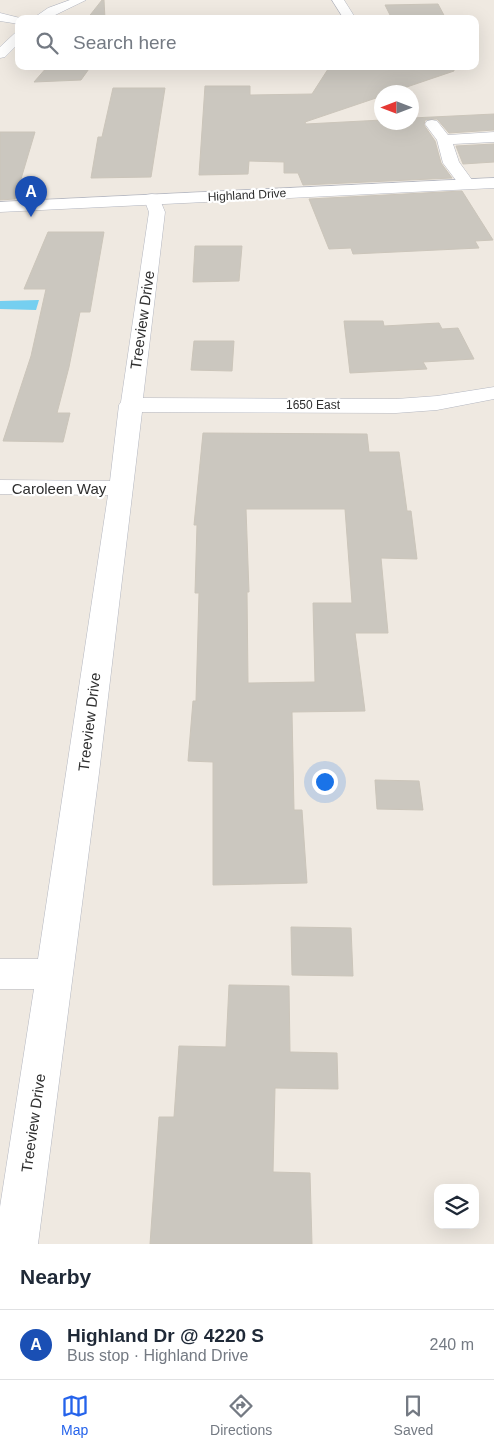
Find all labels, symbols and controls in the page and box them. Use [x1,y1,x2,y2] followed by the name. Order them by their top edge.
[15,15,479,70] search box
[33,29,61,57] icon: search
[73,32,177,53] text: Search here
[374,85,419,130] north arrow
[15,176,47,217] pin: A
[207,186,287,204] street label: Highland Drive
[127,270,157,370] street label: Treeview Drive
[286,398,341,412] street label: 1650 East
[12,480,107,497] street label: Caroleen Way
[75,672,103,772] street label: Treeview Drive
[312,769,338,795] your location
[18,1073,48,1173] street label: Treeview Drive
[434,1184,479,1229] map controls
[434,1184,479,1229] button: layers
[20,1265,91,1288] text: Nearby
[67,1325,264,1346] text: Highland Dr @ 4220 S
[30,1336,42,1353] text: A
[430,1336,474,1353] text: 240 m
[67,1347,248,1364] text: Bus stop · Highland Drive
[61,1392,89,1438] tab: Map
[210,1392,272,1438] tab: Directions
[394,1392,433,1438] tab: Saved

